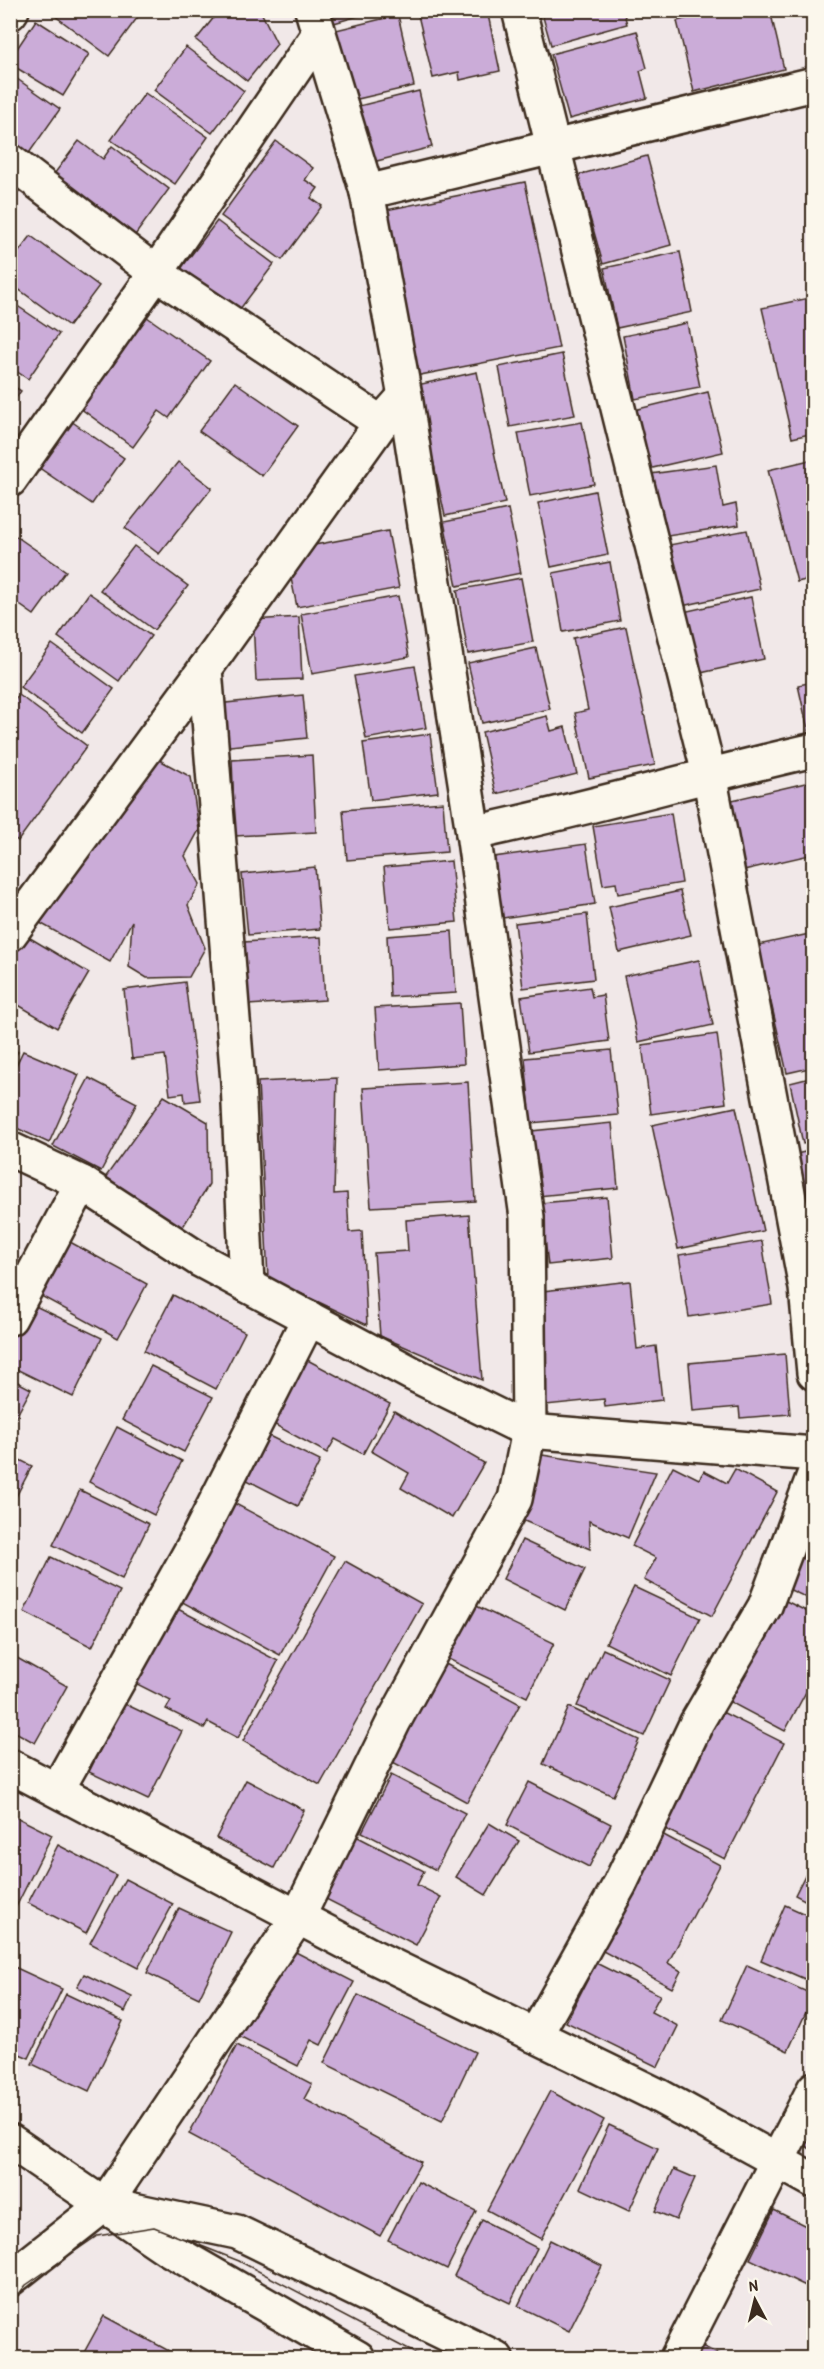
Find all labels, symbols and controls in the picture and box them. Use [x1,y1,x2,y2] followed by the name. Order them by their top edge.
[725,2270,785,2330] north arrow
[748,2274,759,2297] text: N

